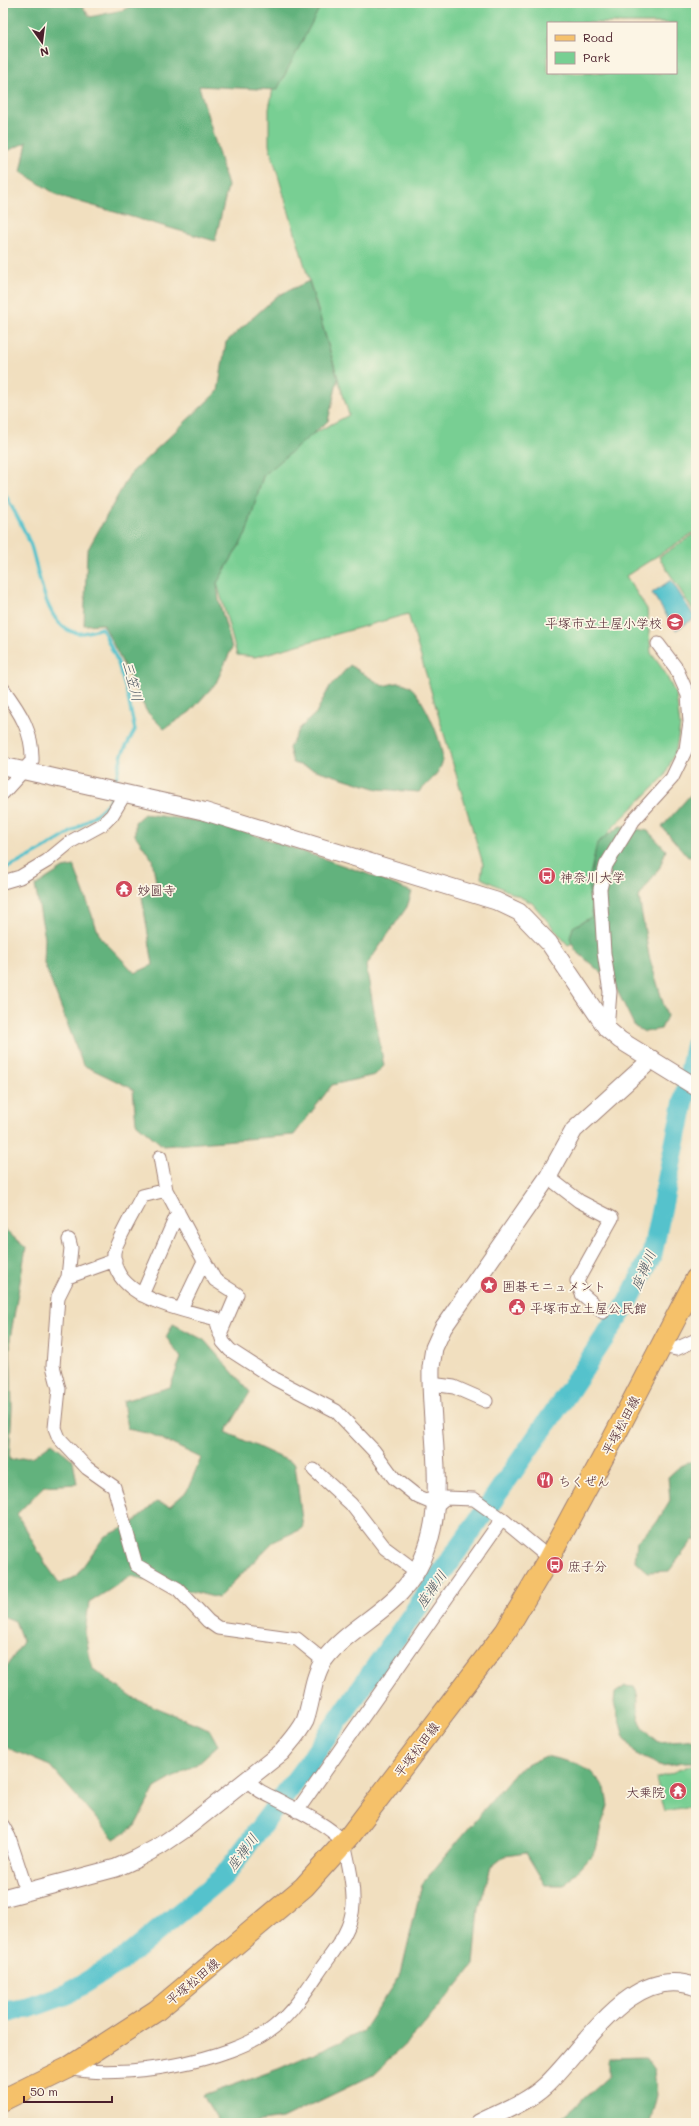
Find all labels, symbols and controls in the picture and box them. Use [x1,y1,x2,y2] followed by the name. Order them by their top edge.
[22,22,62,62] north arrow
[547,22,677,74] legend
[583,29,613,45] text: Road
[39,44,50,60] text: N
[583,49,610,65] text: Park
[665,612,685,632] school or university icon: 平塚市立土屋小学校
[545,614,662,631] place label: 平塚市立土屋小学校
[118,658,148,704] water label: 三笠川
[537,866,557,886] bus stop icon: 神奈川大学
[560,868,625,885] place label: 神奈川大学
[114,879,134,899] temple icon: 妙圓寺
[137,881,176,898] place label: 妙圓寺
[626,1247,660,1293] water label: 座禅川
[479,1275,499,1295] place icon: 囲碁モニュメント
[502,1277,606,1294] place label: 囲碁モニュメント
[507,1297,527,1317] public building icon: 平塚市立土屋公民館
[530,1299,647,1316] place label: 平塚市立土屋公民館
[597,1391,643,1458] street label: 平塚松田線
[535,1470,555,1490] restaurant icon: ちくぜん
[558,1472,610,1489] place label: ちくぜん
[545,1555,565,1575] bus stop icon: 庶子分
[568,1557,607,1574] place label: 庶子分
[411,1566,451,1612] water label: 座禅川
[390,1717,443,1780] street label: 平塚松田線
[668,1781,688,1801] temple icon: 大乗院
[626,1783,665,1800] place label: 大乗院
[222,1830,262,1874] water label: 座禅川
[162,1953,223,2008] street label: 平塚松田線
[24,2078,112,2104] scale bar
[30,2083,58,2099] text: 50 m

